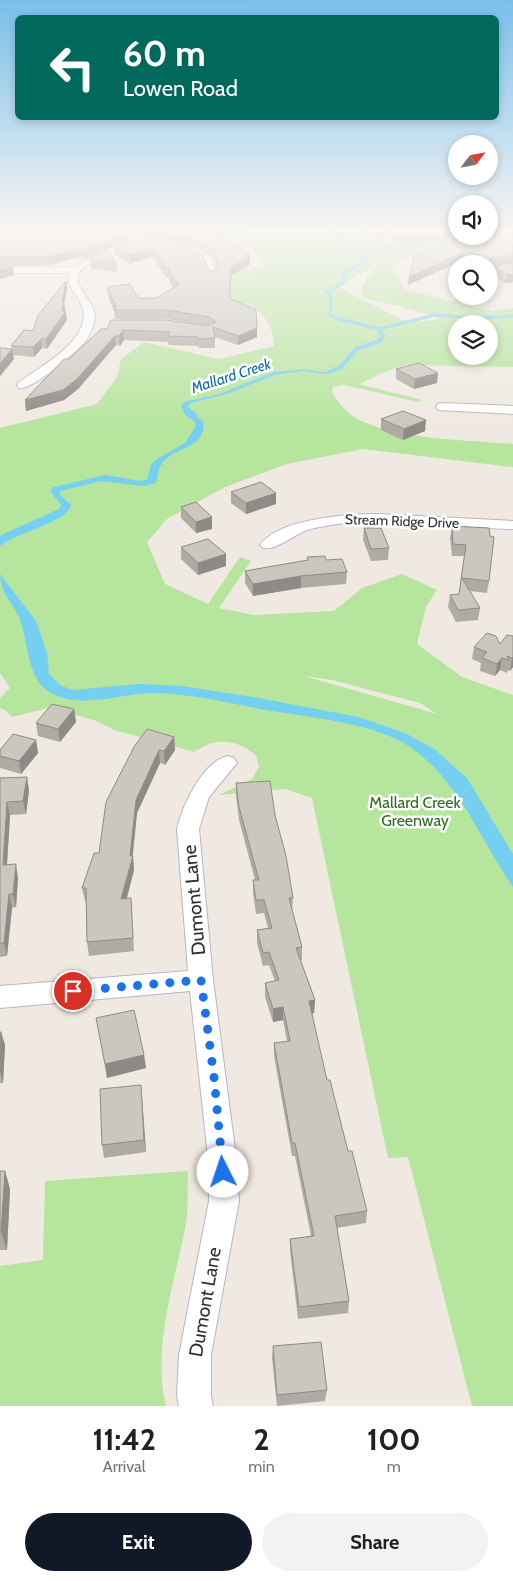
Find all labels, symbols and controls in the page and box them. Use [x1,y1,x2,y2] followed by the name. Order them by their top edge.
[123,32,206,75] text: 60 m
[40,35,105,100] icon: left
[123,75,238,102] text: Lowen Road
[448,135,498,185] north arrow
[448,135,498,365] map controls
[448,195,498,245] button: sound
[448,255,498,305] button: search
[448,315,498,365] button: layers
[188,354,274,398] water label: Mallard Creek
[345,510,459,532] street label: Stream Ridge Drive
[369,793,461,830] park label: Mallard Creek Greenway
[178,843,210,956] street label: Dumont Lane
[52,970,94,1012] pin
[59,977,87,1005] icon: arrive
[196,1145,248,1197] position arrow
[184,1245,226,1359] street label: Dumont Lane
[92,1421,156,1458] text: 11:42
[254,1421,269,1458] text: 2
[367,1421,421,1458] text: 100
[103,1457,145,1476] text: Arrival
[248,1457,275,1476] text: min
[387,1457,401,1476] text: m
[25,1513,252,1571] button: Exit
[262,1513,488,1571] button: Share

